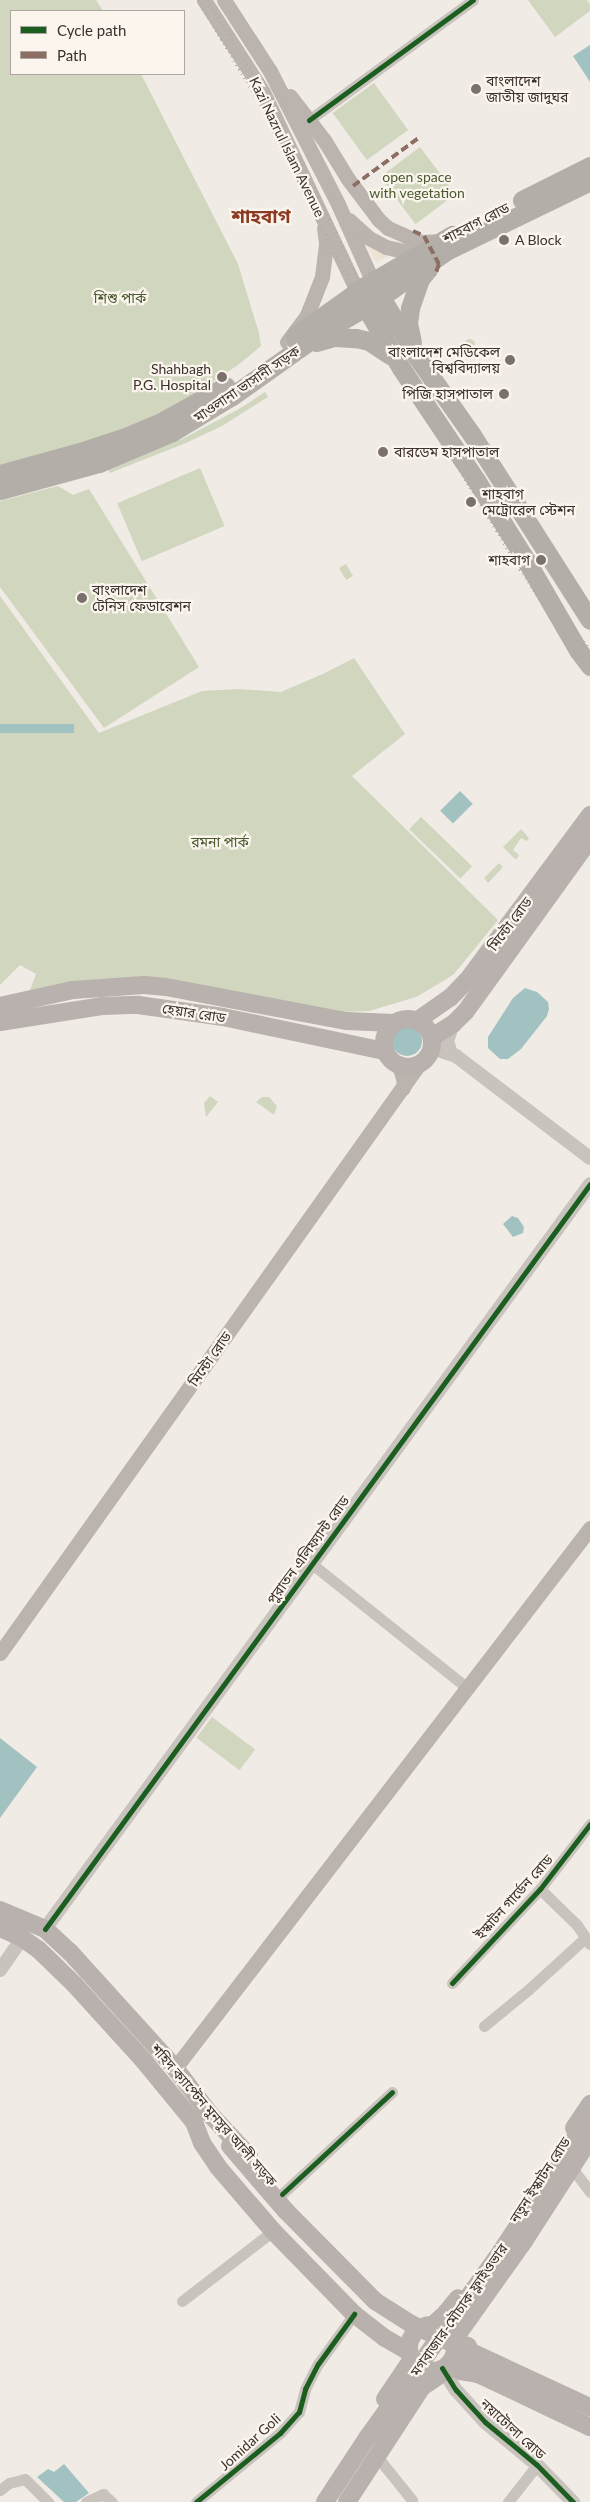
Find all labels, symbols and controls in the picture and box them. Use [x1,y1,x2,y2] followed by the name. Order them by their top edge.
[10,10,185,75] legend
[57,21,126,39] text: Cycle path
[57,46,87,64] text: Path
[486,73,568,105] place label: বাংলাদেশ জাতীয় জাদুঘর
[246,74,328,220] street label: Kazi Nazrul Islam Avenue
[470,83,482,95] marker: বাংলাদেশ জাতীয় জাদুঘর
[369,169,465,202] park label: open space with vegetation
[440,199,512,247] street label: শাহবাগ রোড
[231,205,291,227] district label: শাহবাগ
[515,232,562,248] place label: A Block
[497,233,511,247] marker: A Block
[94,290,146,306] park label: শিশু পার্ক
[191,342,303,426] street label: মাওলানা ভাসানী সড়ক
[388,344,500,377] place label: বাংলাদেশ মেডিকেল বিশ্ববিদ্যালয়
[504,354,516,366] marker: বাংলাদেশ মেডিকেল বিশ্ববিদ্যালয়
[133,361,211,394] place label: Shahbagh P.G. Hospital
[215,370,229,384] marker: Shahbagh P.G. Hospital
[402,386,493,402] place label: পিজি হাসপাতাল
[497,387,511,401] marker: পিজি হাসপাতাল
[394,444,499,460] place label: বারডেম হাসপাতাল
[376,445,390,459] marker: বারডেম হাসপাতাল
[482,486,575,518] place label: শাহবাগ মেট্রোরেল স্টেশন
[464,495,478,509] marker: শাহবাগ মেট্রোরেল স্টেশন
[488,552,530,568] place label: শাহবাগ
[534,553,548,567] marker: শাহবাগ
[92,582,191,614] place label: বাংলাদেশ টেনিস ফেডারেশন
[76,592,88,604] marker: বাংলাদেশ টেনিস ফেডারেশন
[191,834,249,850] park label: রমনা পার্ক
[484,894,536,954] street label: মিন্টো রোড
[161,1000,227,1026] street label: হেয়ার রোড
[185,1328,235,1390] street label: মিন্টো রোড
[263,1493,353,1607] street label: পুরাতন এলিফ্যান্ট রোড
[472,1851,556,1943] street label: ইস্কাটন গার্ডেন রোড
[148,2041,280,2189] street label: শহিদ ক্যাপ্টেন মুনসুর আলী সড়ক
[506,2134,574,2226] street label: নতুন ইস্কাটন রোড
[407,2241,511,2379] street label: মগবাজার-মৌচাক ফ্লাইওভার
[477,2395,549,2463] street label: নয়াটোলা রোড
[216,2410,284,2474] street label: Jomidar Goli

